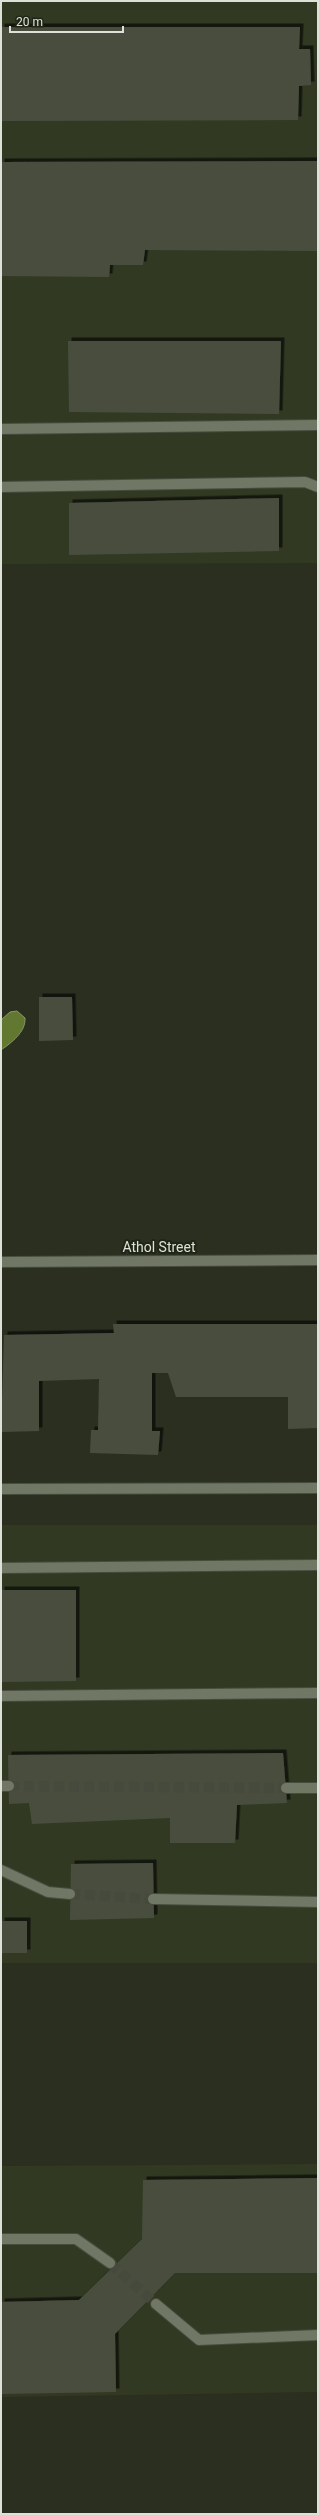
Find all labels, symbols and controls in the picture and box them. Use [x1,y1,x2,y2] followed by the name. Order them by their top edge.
[10,8,123,34] scale bar
[16,15,43,29] text: 20 m
[122,1239,196,1255] street label: Athol Street

